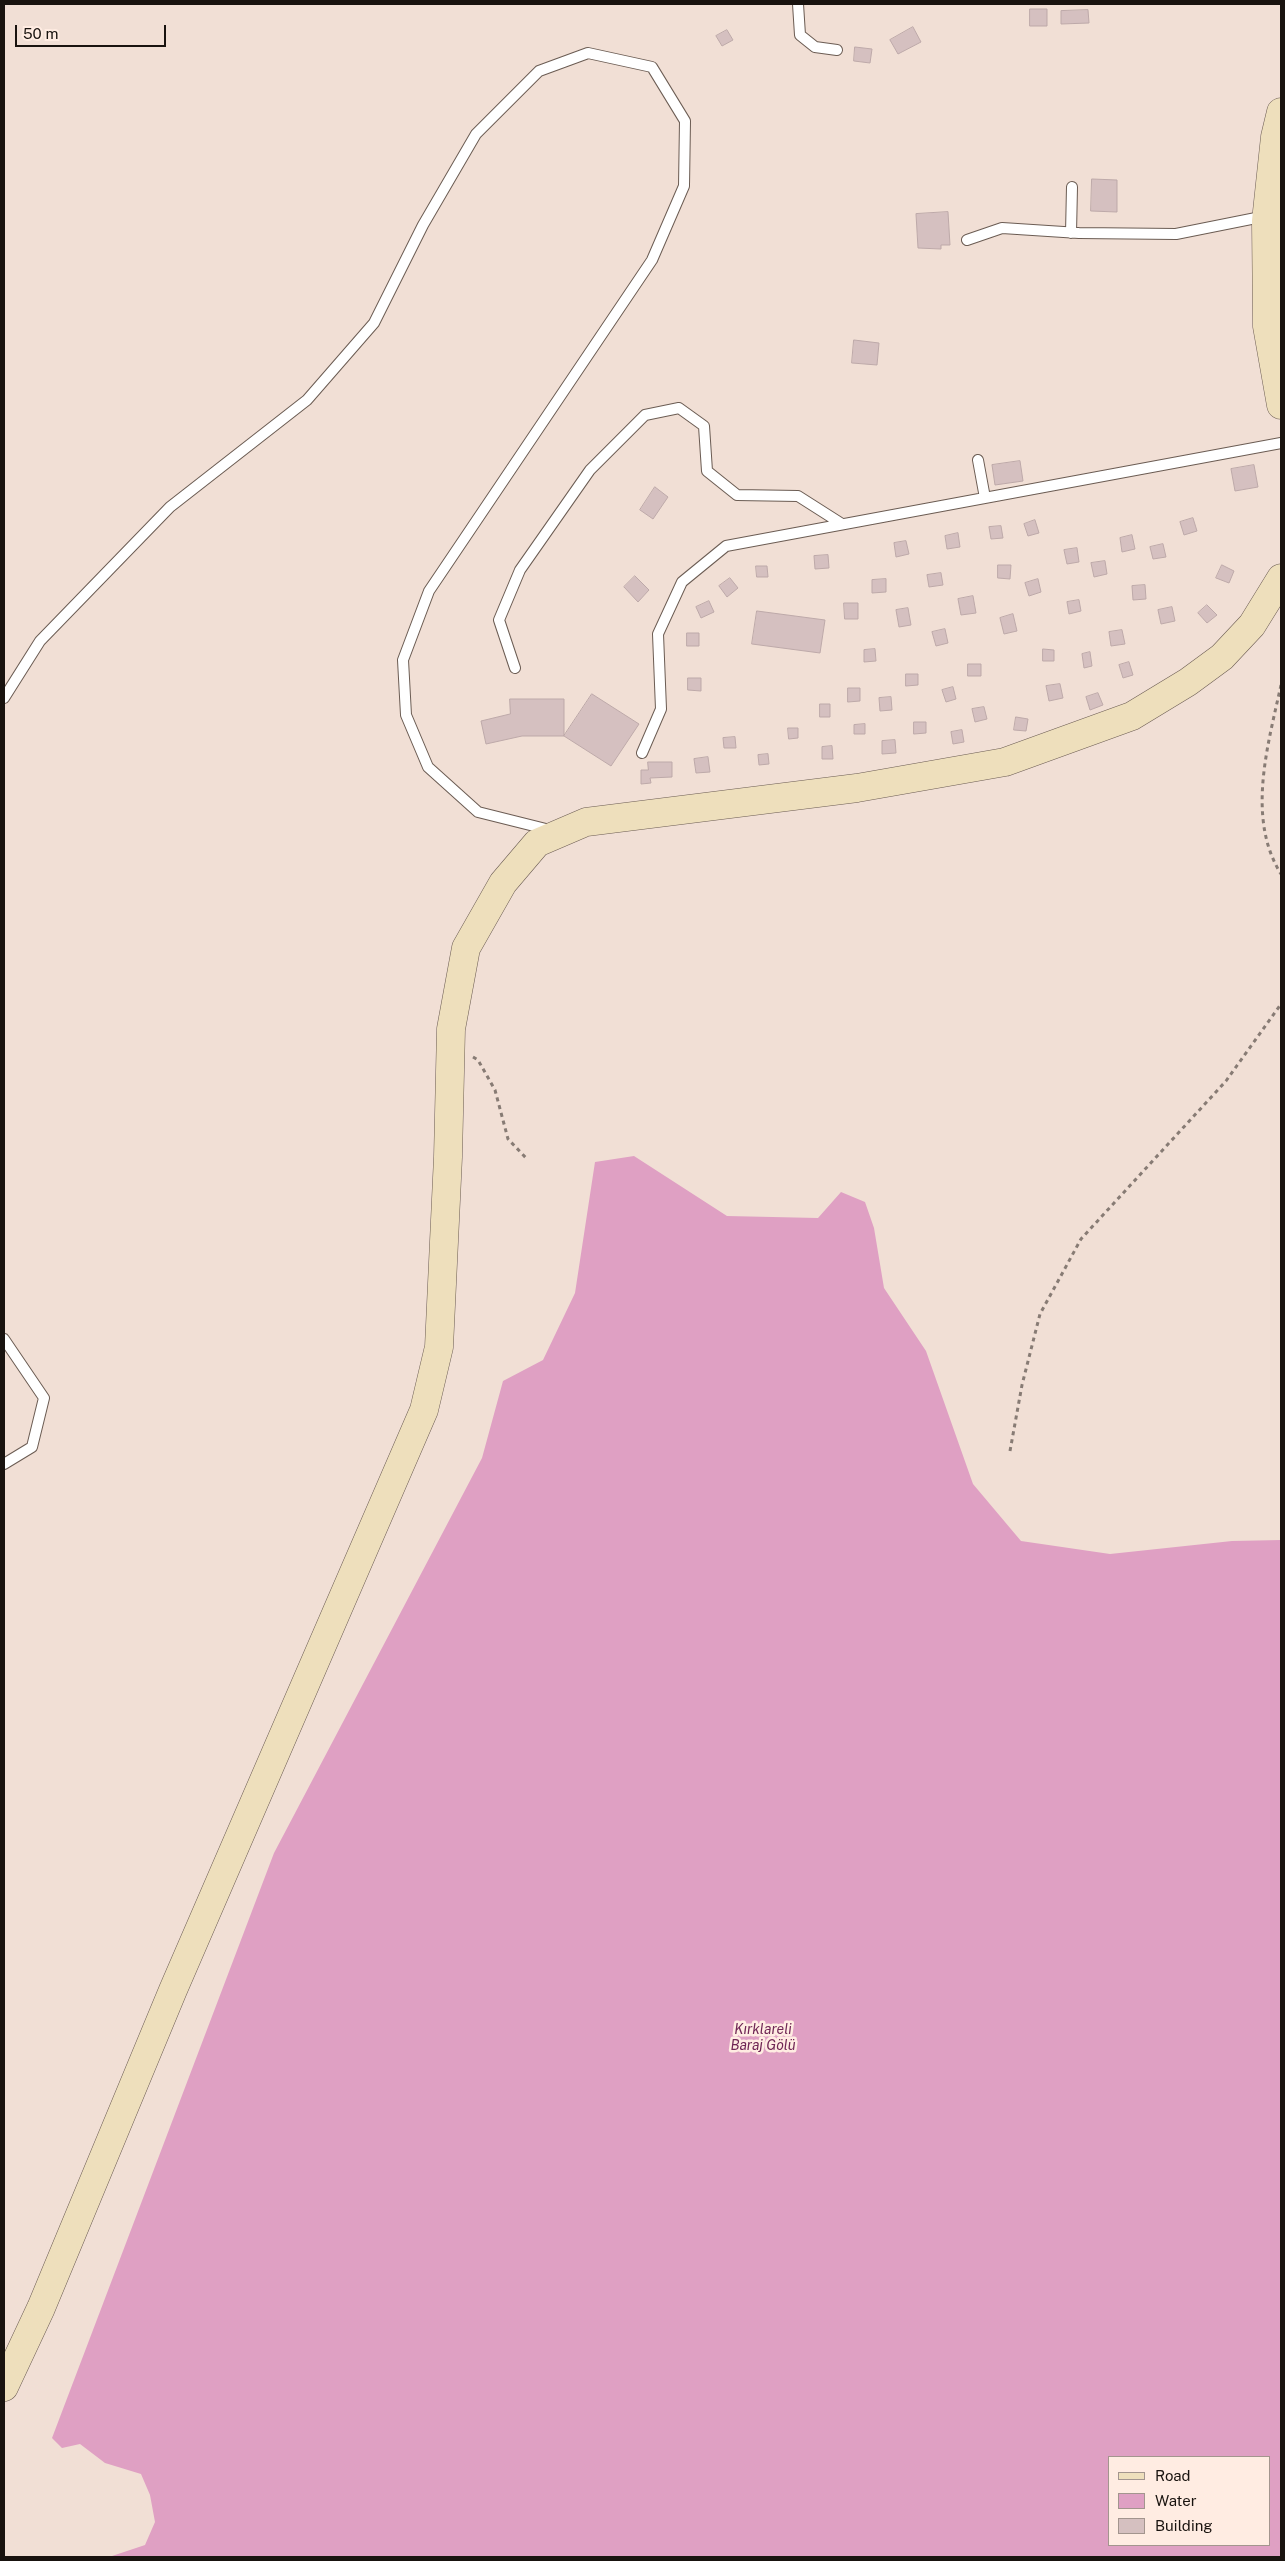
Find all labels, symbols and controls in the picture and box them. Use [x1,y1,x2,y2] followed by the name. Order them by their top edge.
[18,15,169,47] scale bar
[23,25,58,42] text: 50 m
[730,2022,796,2054] water label: Kırklareli Baraj Gölü
[1108,2456,1270,2546] legend
[1155,2467,1191,2484] text: Road
[1155,2492,1197,2509] text: Water
[1155,2517,1213,2534] text: Building

